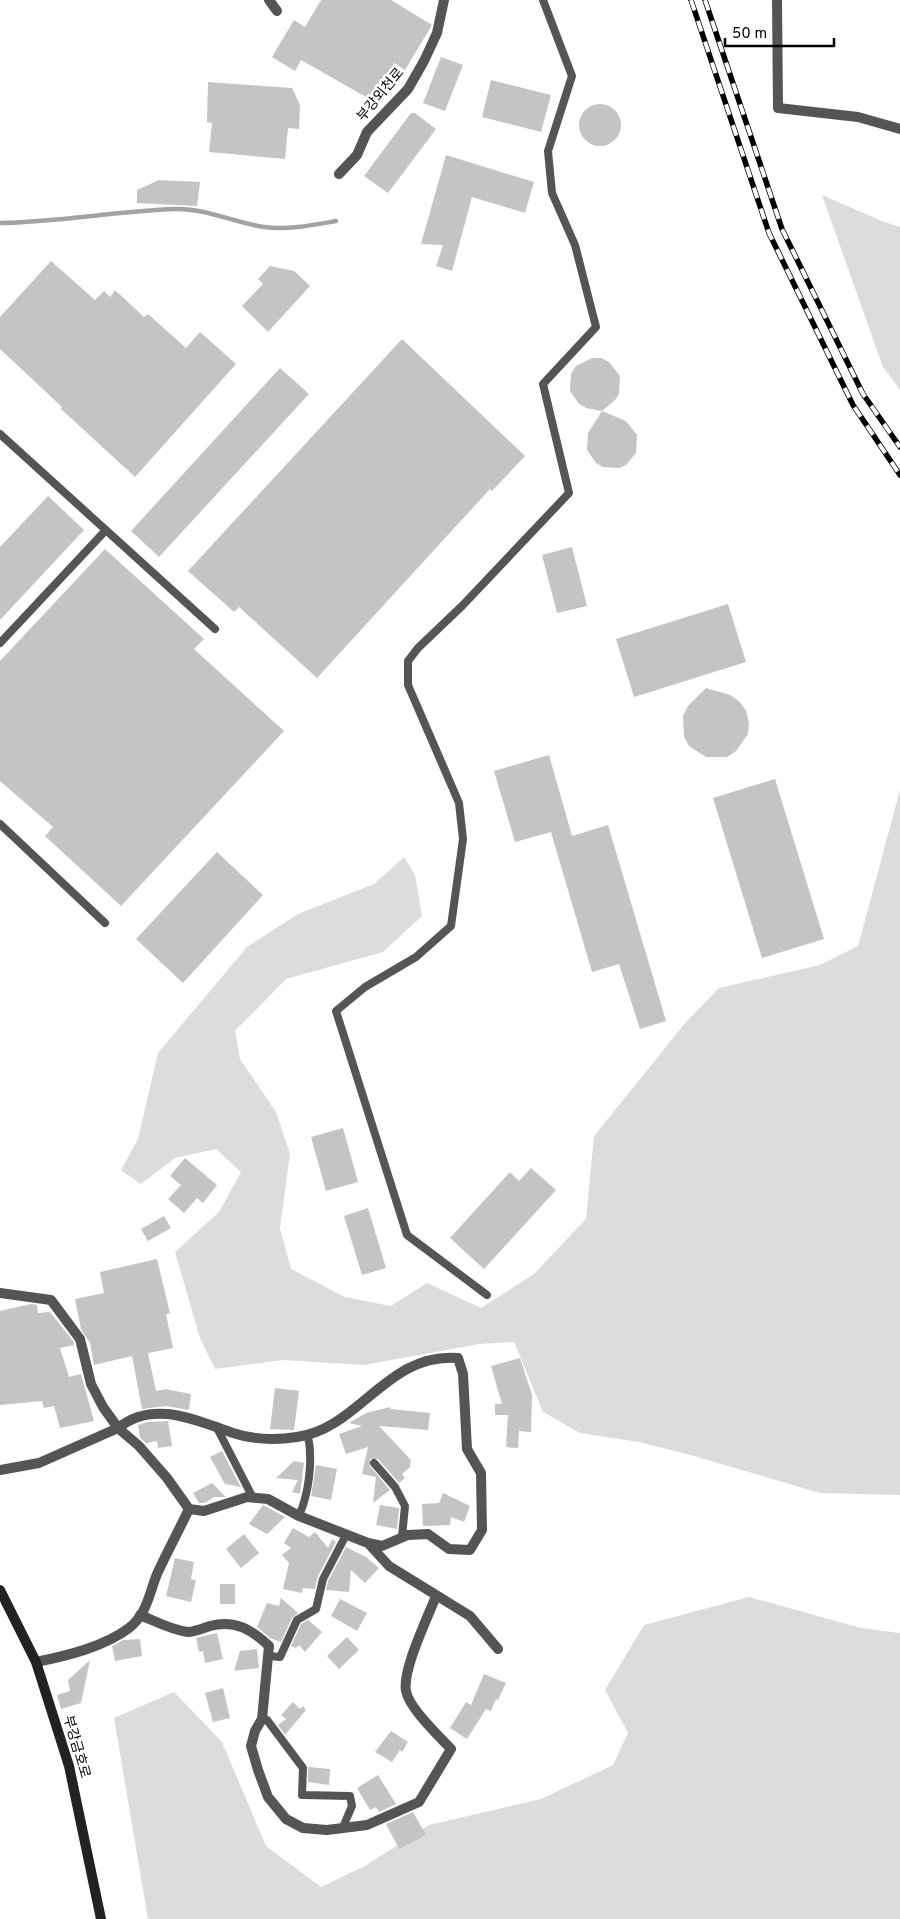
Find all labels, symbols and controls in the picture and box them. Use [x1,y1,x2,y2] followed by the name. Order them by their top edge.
[725,15,834,47] scale bar
[732,25,767,44] text: 50 m
[353,64,408,125] street label: 부강외천로
[59,1714,93,1780] street label: 부강금호로

